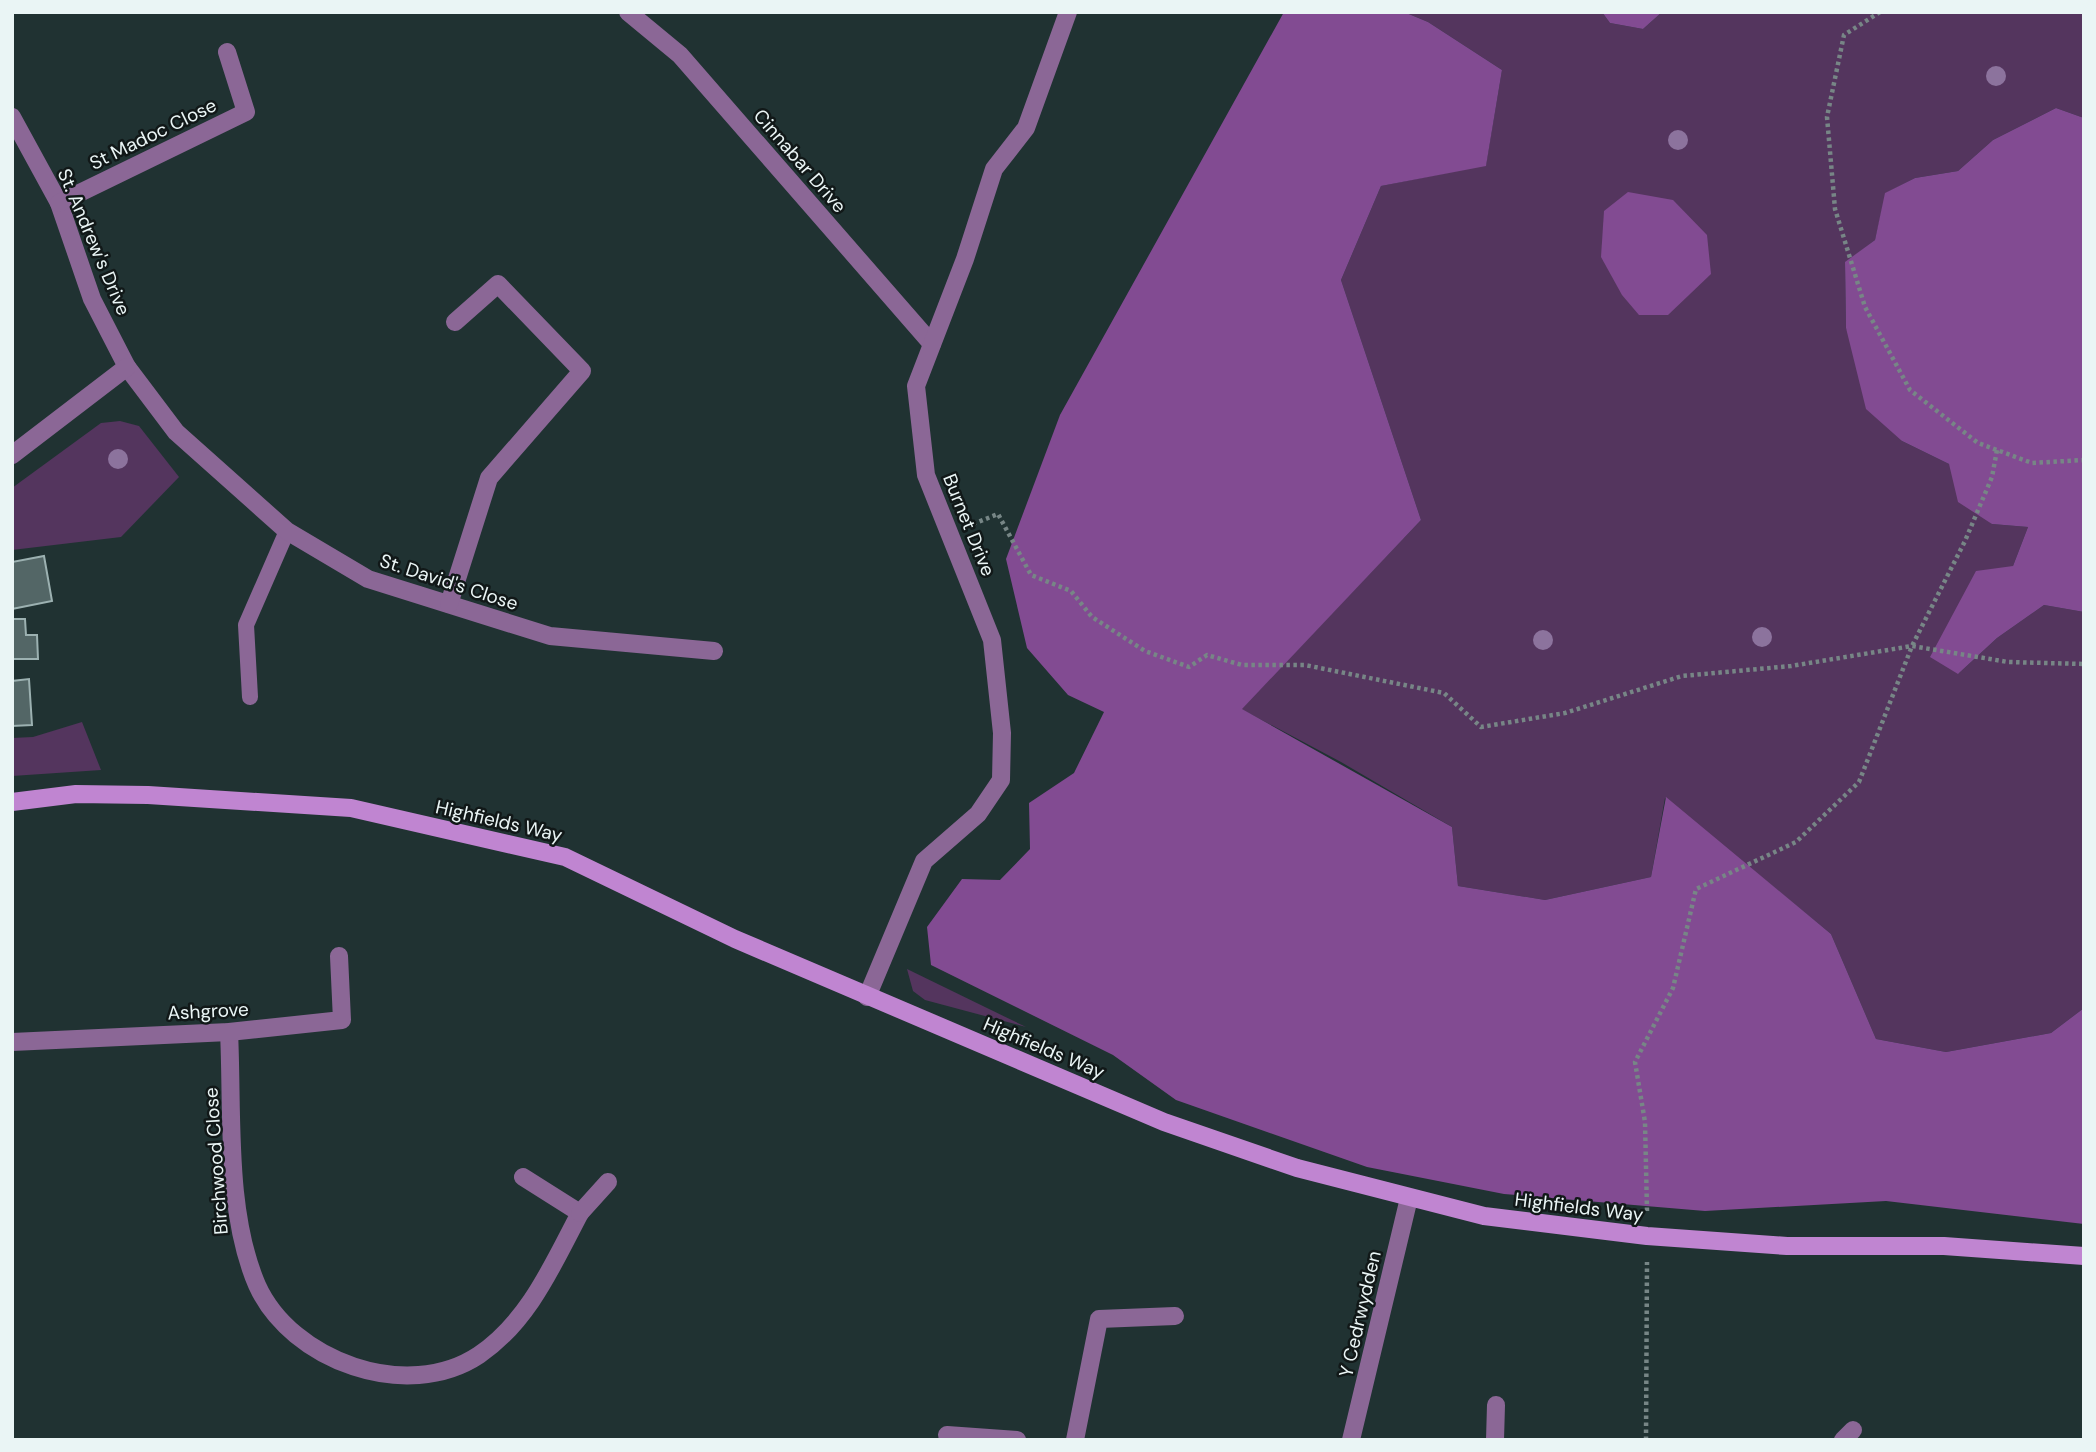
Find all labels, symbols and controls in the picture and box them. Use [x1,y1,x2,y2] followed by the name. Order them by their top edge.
[85,92,221,176] street label: St Madoc Close
[748,104,852,218] street label: Cinnabar Drive
[52,165,136,319] street label: St. Andrew's Drive
[937,470,1001,580] street label: Burnet Drive
[377,548,521,616] street label: St. David's Close
[433,794,565,848] street label: Highfields Way
[167,996,249,1026] street label: Ashgrove
[980,1011,1109,1085] street label: Highfields Way
[198,1087,234,1235] street label: Birchwood Close
[1513,1187,1645,1227] street label: Highfields Way
[1333,1248,1387,1380] street label: Y Cedrwydden

